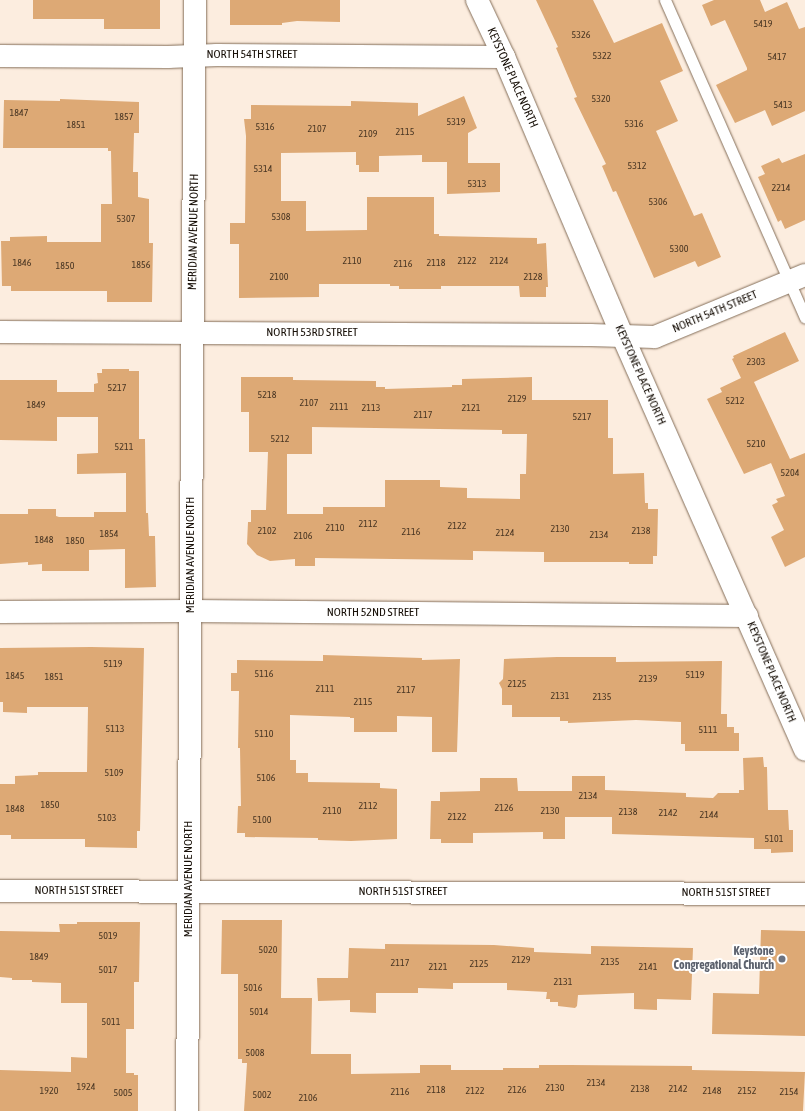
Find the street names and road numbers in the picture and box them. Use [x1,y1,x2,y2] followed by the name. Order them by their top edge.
[483,26,541,130] street label: KEYSTONE PLACE NORTH
[207,48,297,62] street label: NORTH 54TH STREET
[186,174,202,290] street label: MERIDIAN AVENUE NORTH
[670,288,760,336] street label: NORTH 54TH STREET
[611,323,669,427] street label: KEYSTONE PLACE NORTH
[266,326,358,340] street label: NORTH 53RD STREET
[184,497,198,613] street label: MERIDIAN AVENUE NORTH
[327,606,419,620] street label: NORTH 52ND STREET
[743,619,799,725] street label: KEYSTONE PLACE NORTH
[182,821,196,937] street label: MERIDIAN AVENUE NORTH
[34,884,124,898] street label: NORTH 51ST STREET
[358,885,448,899] street label: NORTH 51ST STREET
[681,886,771,900] street label: NORTH 51ST STREET

